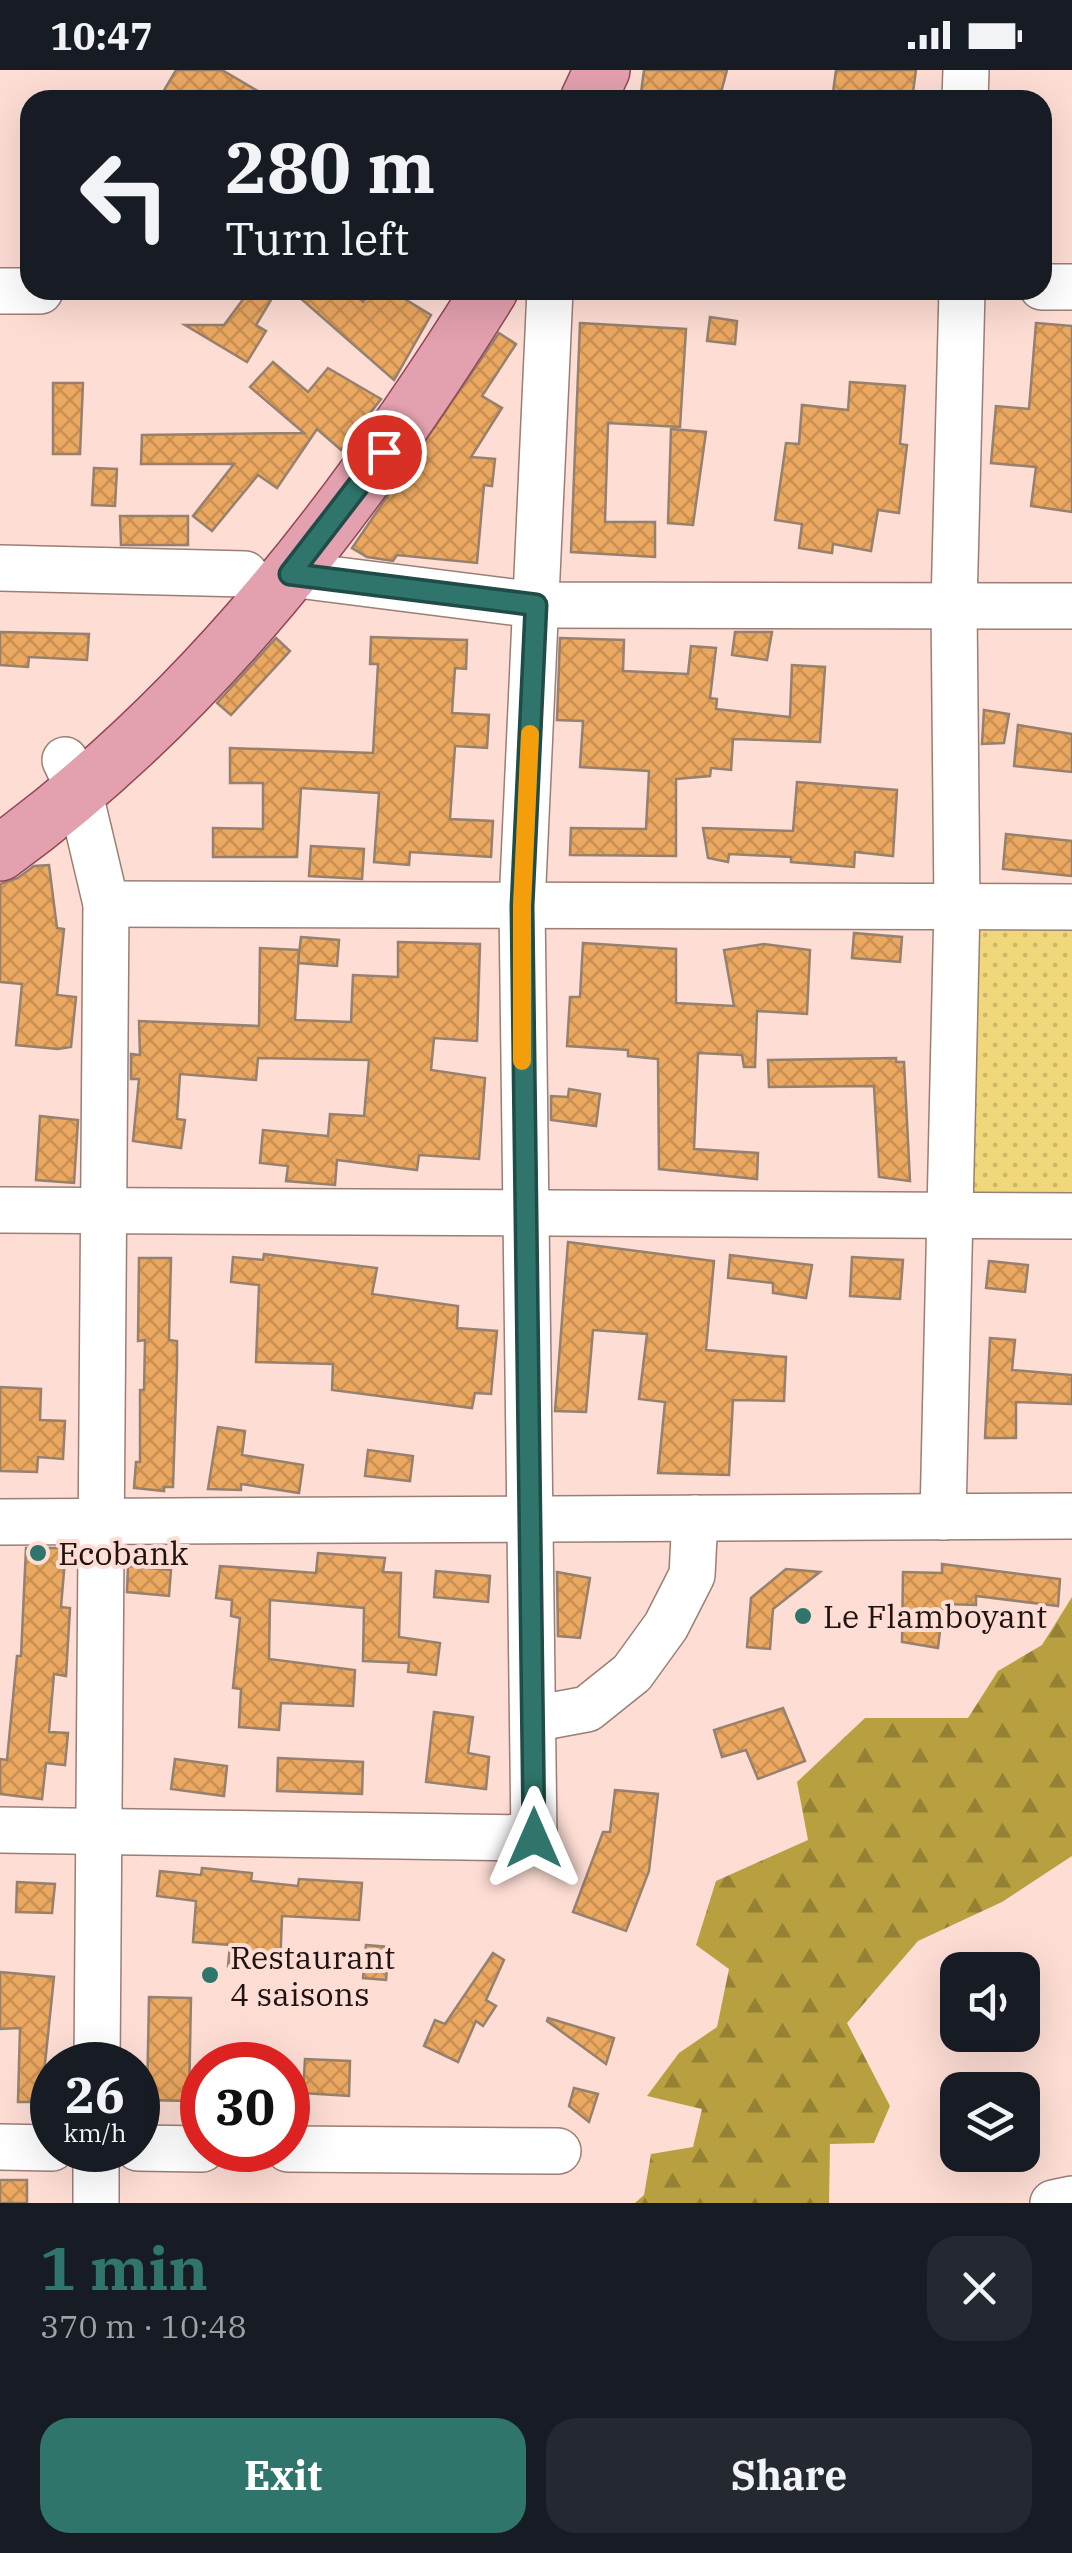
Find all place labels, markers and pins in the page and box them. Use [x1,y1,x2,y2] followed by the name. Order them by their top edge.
[342,410,427,495] pin
[58,1532,189,1574] place label: Ecobank
[27,1542,49,1564] marker: Ecobank
[823,1595,1047,1637] place label: Le Flamboyant
[792,1605,814,1627] marker: Le Flamboyant
[230,1936,395,2015] place label: Restaurant 4 saisons
[199,1964,221,1986] marker: Restaurant 4 saisons

